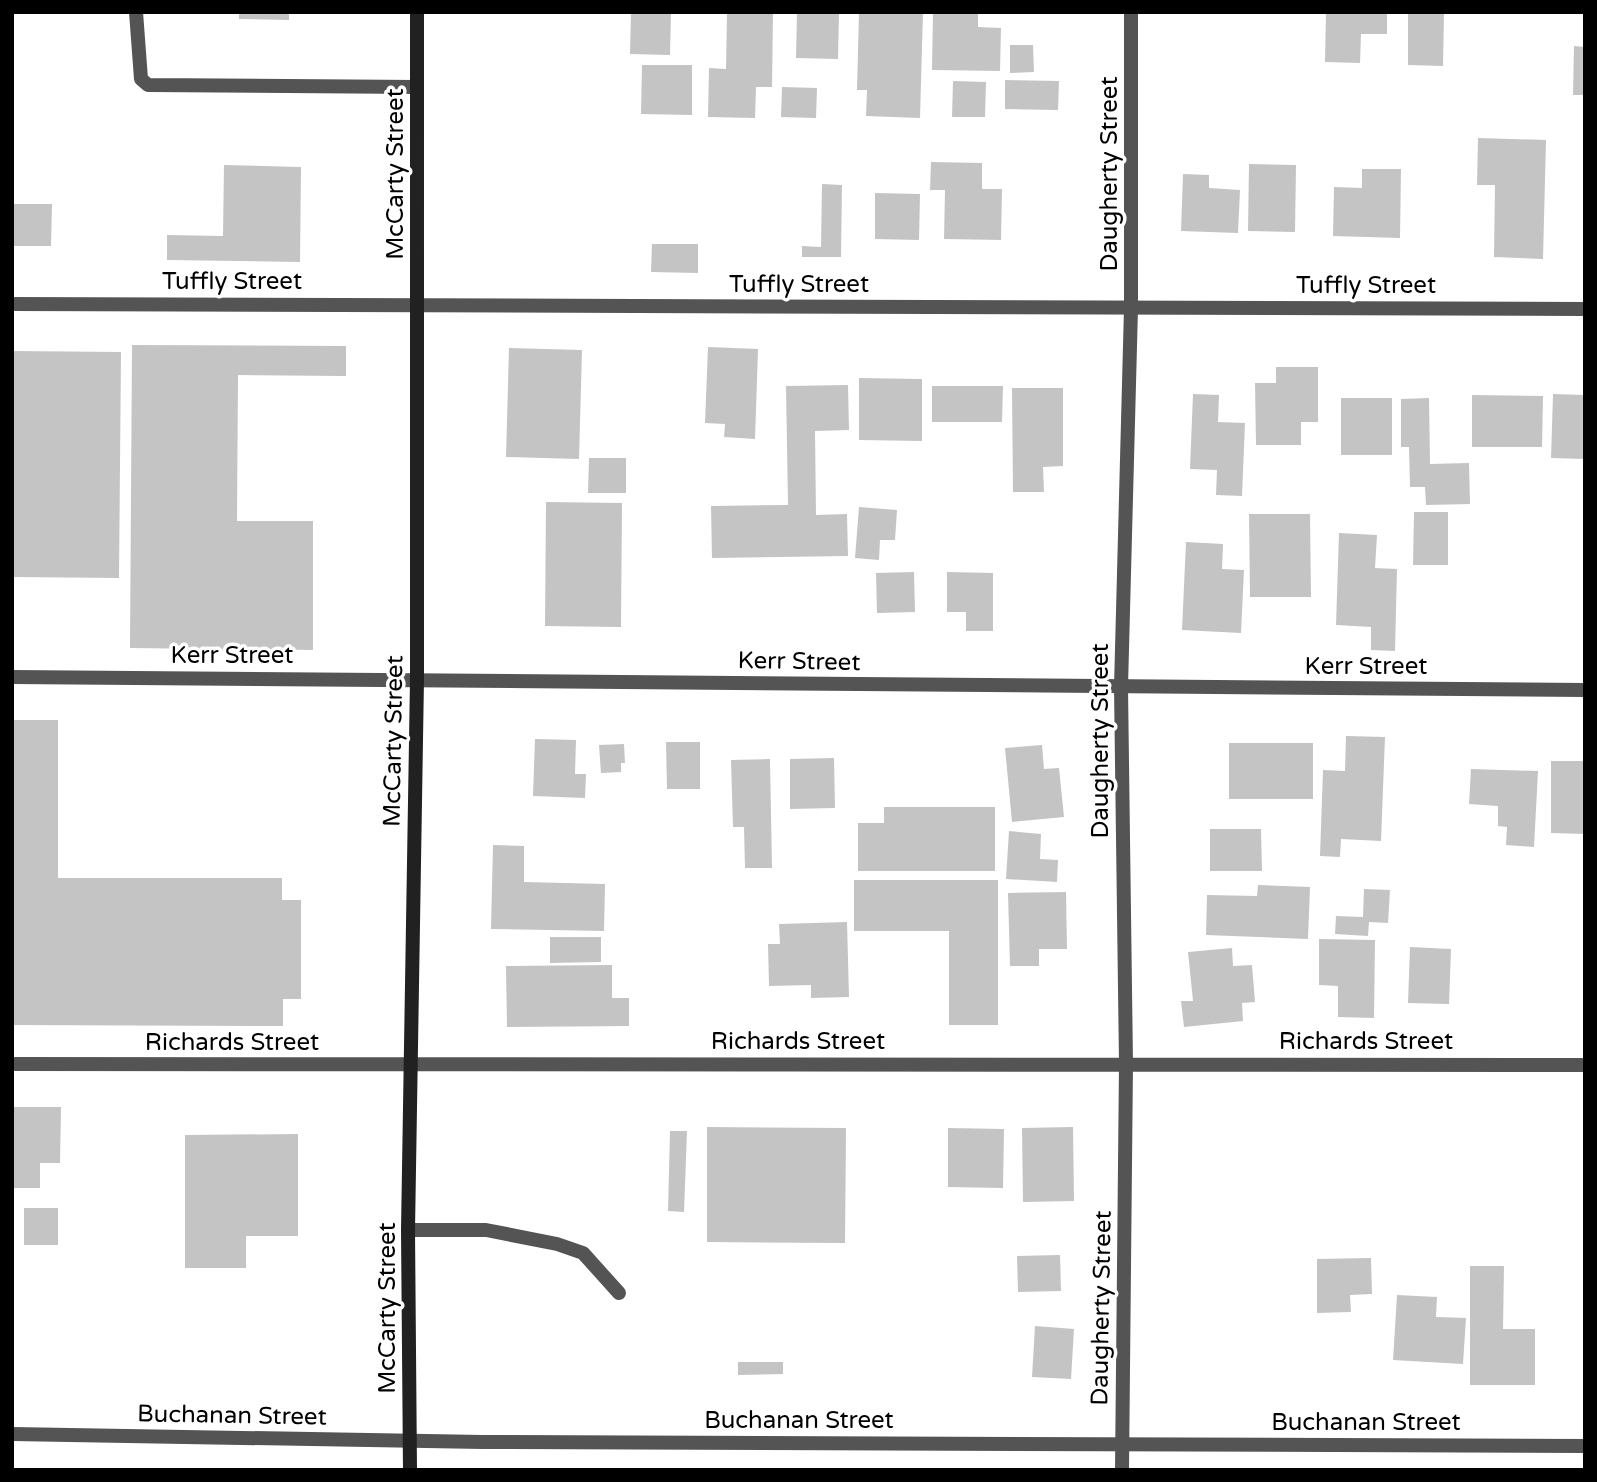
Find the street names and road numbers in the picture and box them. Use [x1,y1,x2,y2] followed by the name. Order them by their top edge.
[1095,76,1124,272] street label: Daugherty Street
[381,88,410,260] street label: McCarty Street
[162,267,302,296] street label: Tuffly Street
[729,270,869,299] street label: Tuffly Street
[1296,271,1436,300] street label: Tuffly Street
[171,641,293,670] street label: Kerr Street
[1086,643,1115,839] street label: Daugherty Street
[737,646,861,677] street label: Kerr Street
[1305,652,1427,681] street label: Kerr Street
[378,655,409,827] street label: McCarty Street
[711,1027,885,1056] street label: Richards Street
[1279,1027,1453,1056] street label: Richards Street
[145,1028,319,1057] street label: Richards Street
[1085,1210,1118,1406] street label: Daugherty Street
[373,1222,402,1394] street label: McCarty Street
[137,1399,327,1432] street label: Buchanan Street
[704,1406,894,1435] street label: Buchanan Street
[1271,1408,1461,1437] street label: Buchanan Street

